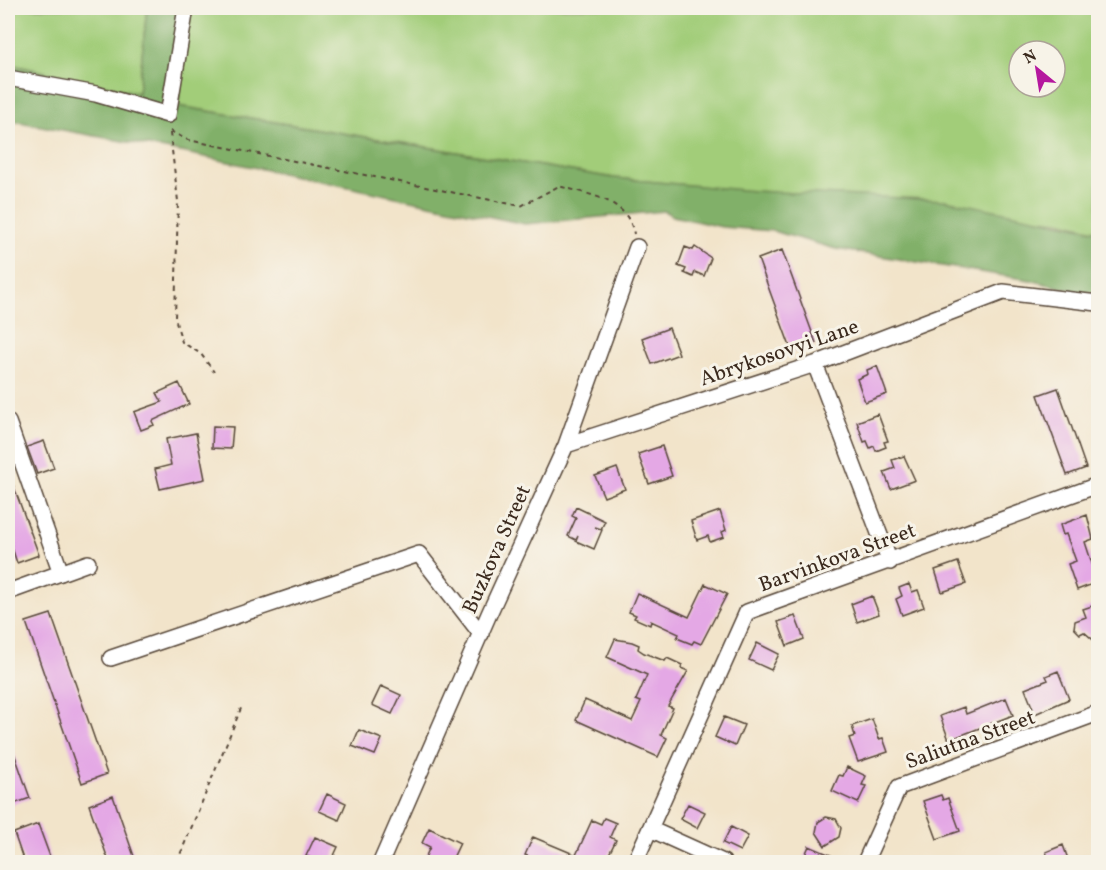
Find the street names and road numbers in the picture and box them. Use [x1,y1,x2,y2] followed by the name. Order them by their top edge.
[696,313,863,394] street label: Abrykosovyi Lane
[456,481,539,619] street label: Buzkova Street
[755,517,920,600] street label: Barvinkova Street
[902,704,1039,777] street label: Saliutna Street

